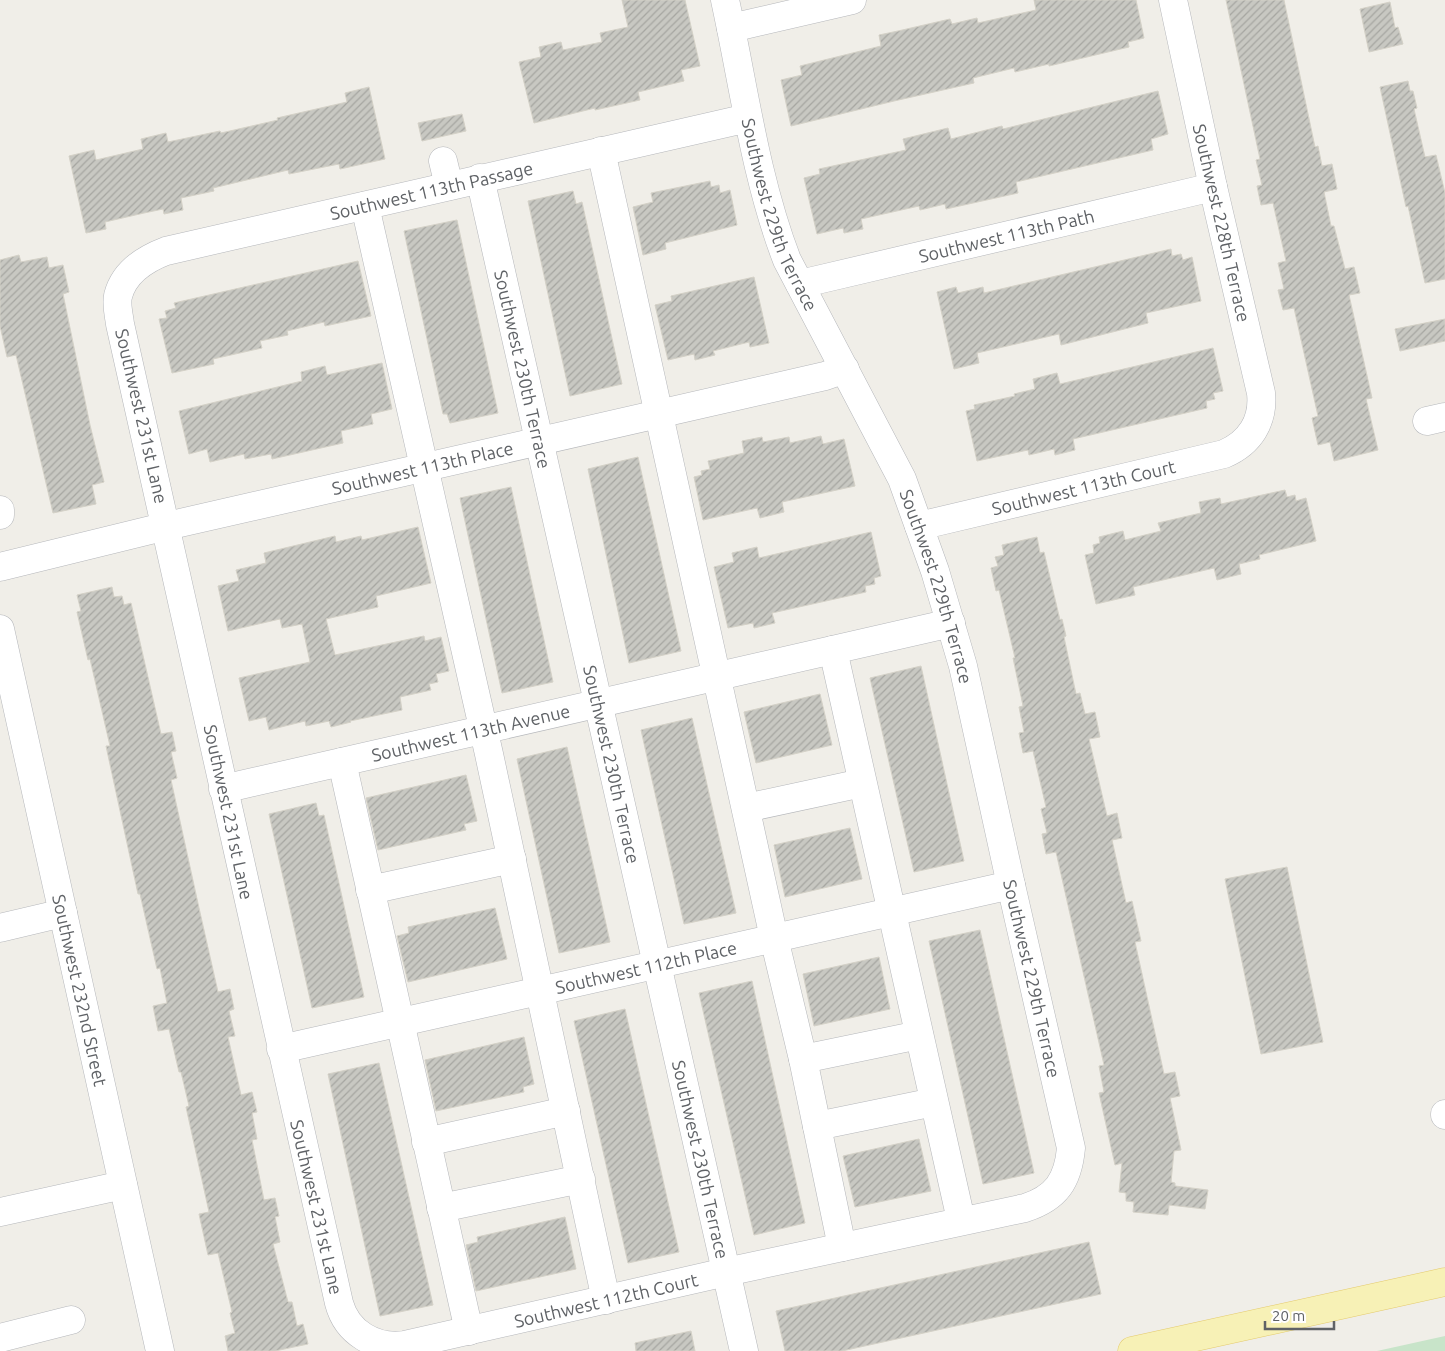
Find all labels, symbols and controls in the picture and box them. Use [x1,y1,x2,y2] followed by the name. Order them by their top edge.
[739,116,822,314] street label: Southwest 229th Terrace
[1189,122,1255,324] street label: Southwest 228th Terrace
[328,157,535,223] street label: Southwest 113th Passage
[917,205,1096,266] street label: Southwest 113th Path
[491,268,555,470] street label: Southwest 230th Terrace
[112,327,172,505] street label: Southwest 231st Lane
[330,437,515,498] street label: Southwest 113th Place
[990,456,1177,519] street label: Southwest 113th Court
[897,487,977,685] street label: Southwest 229th Terrace
[580,663,644,865] street label: Southwest 230th Terrace
[369,700,572,765] street label: Southwest 113th Avenue
[201,723,257,901] street label: Southwest 231st Lane
[1000,878,1065,1080] street label: Southwest 229th Terrace
[49,892,111,1088] street label: Southwest 232nd Street
[553,937,739,997] street label: Southwest 112th Place
[669,1058,733,1261] street label: Southwest 230th Terrace
[287,1118,347,1296] street label: Southwest 231st Lane
[512,1269,700,1331] street label: Southwest 112th Court
[1265,1298,1334,1330] scale bar
[1272,1307,1305,1324] text: 20 m

